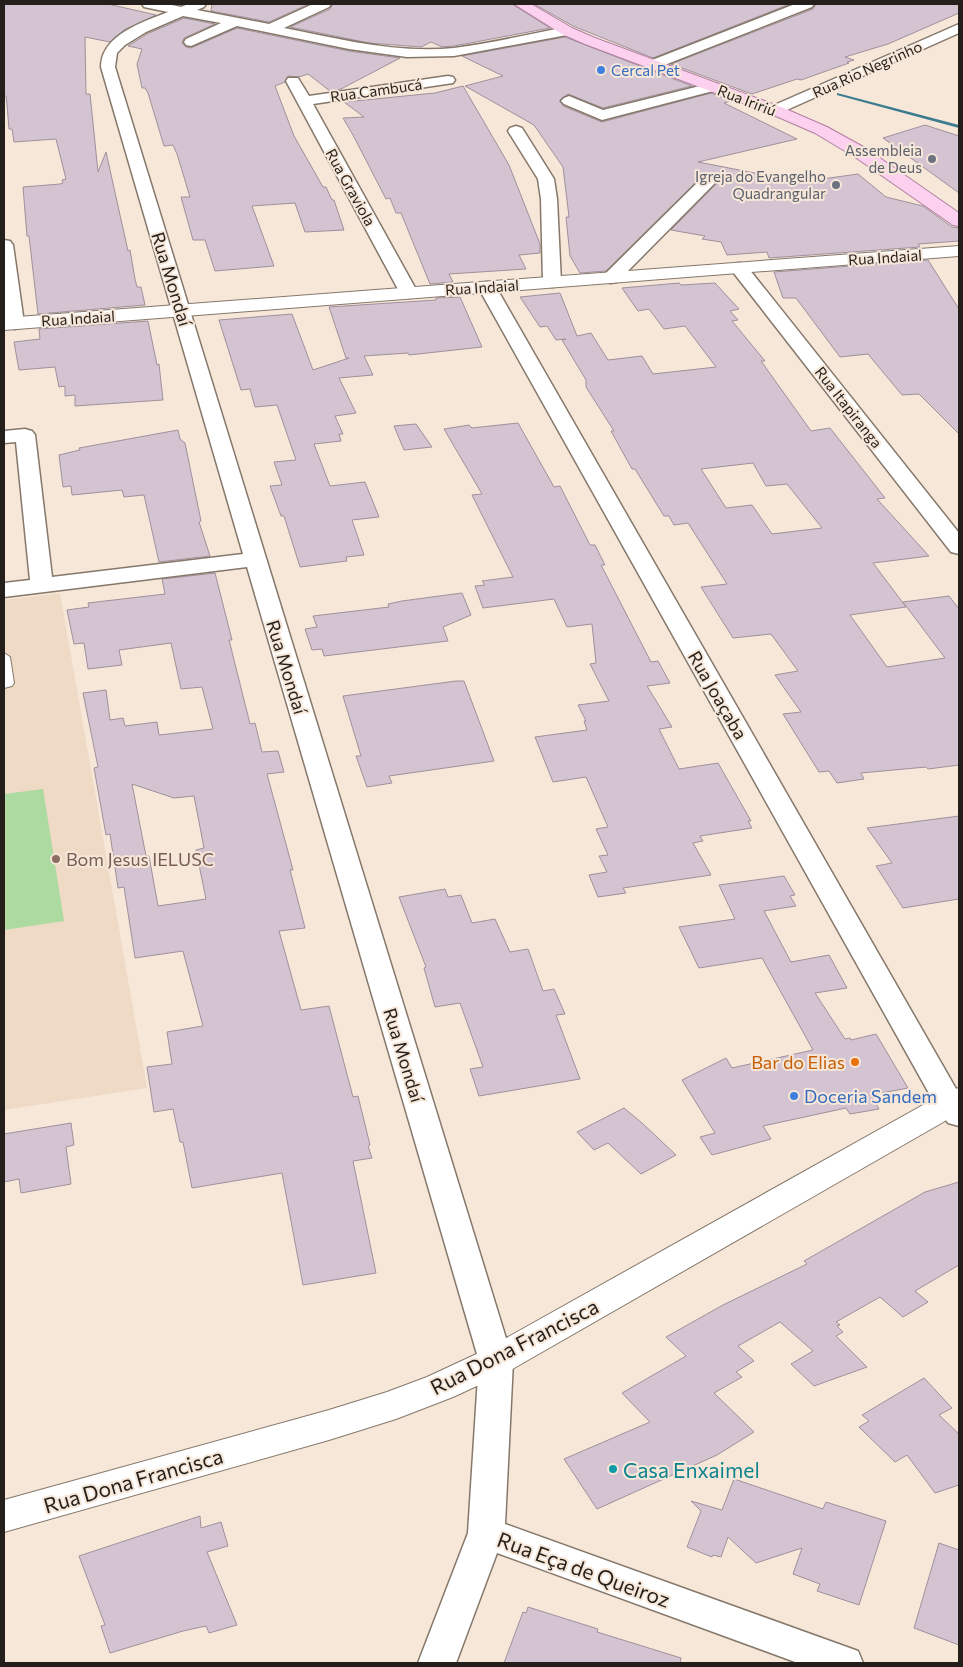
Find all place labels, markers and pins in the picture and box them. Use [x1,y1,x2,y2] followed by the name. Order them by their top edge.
[611,61,680,79] place label: Cercal Pet
[595,64,607,76] marker: Cercal Pet
[845,141,922,176] place label: Assembleia de Deus
[926,153,938,165] marker: Assembleia de Deus
[695,167,826,202] place label: Igreja do Evangelho Quadrangular
[830,179,842,191] marker: Igreja do Evangelho Quadrangular
[66,848,214,870] place label: Bom Jesus IELUSC
[50,853,62,865] marker: Bom Jesus IELUSC
[751,1051,845,1073] place label: Bar do Elias
[849,1056,861,1068] marker: Bar do Elias
[804,1085,937,1107] place label: Doceria Sandem
[788,1090,800,1102] marker: Doceria Sandem
[623,1457,760,1482] place label: Casa Enxaimel
[607,1463,619,1475] marker: Casa Enxaimel

